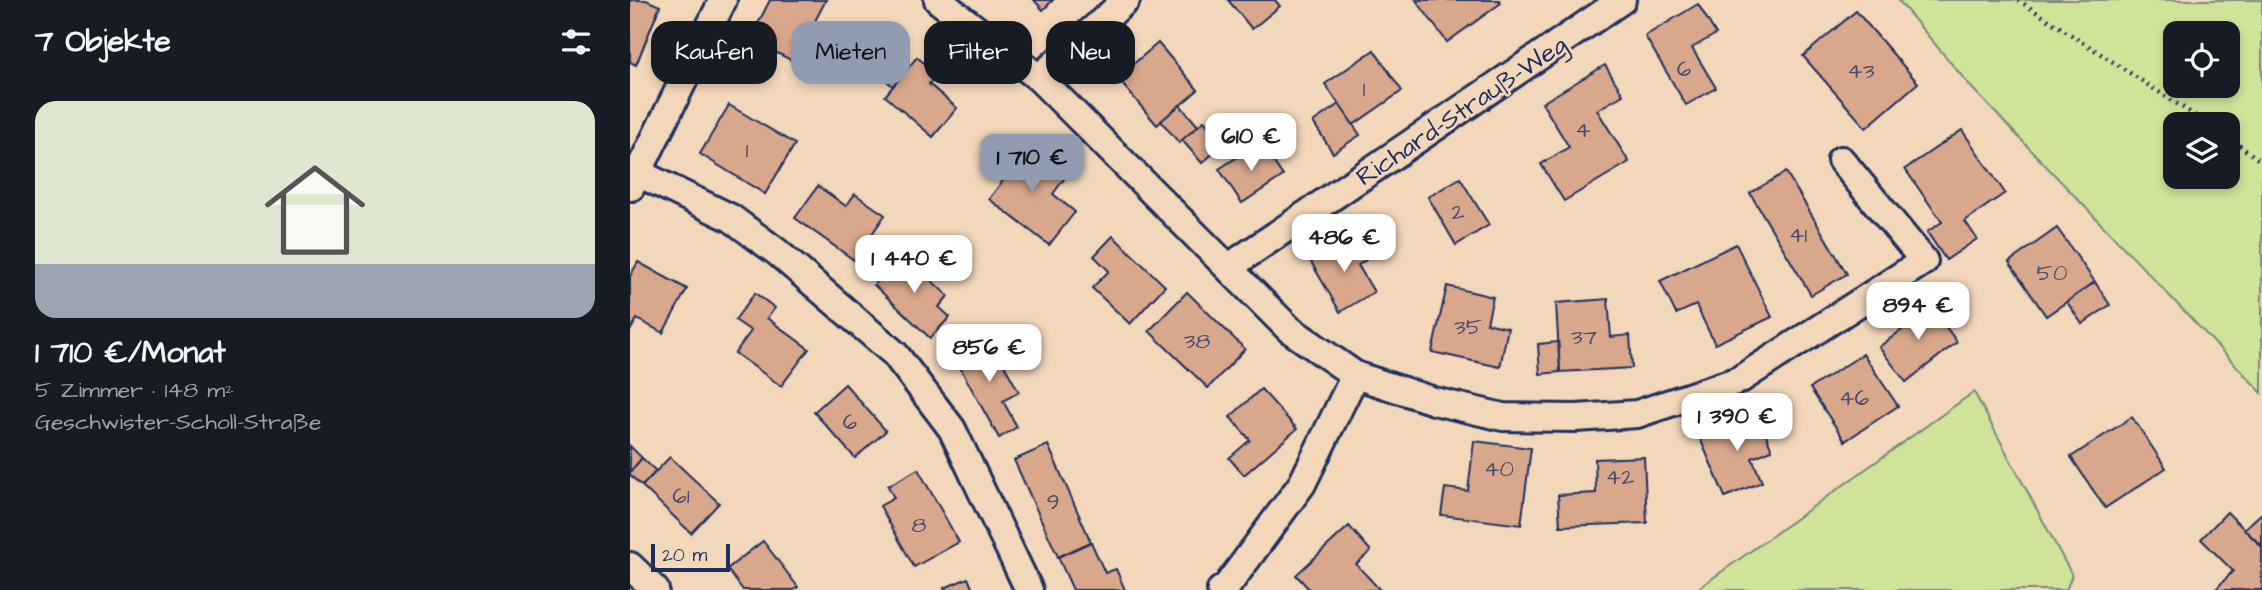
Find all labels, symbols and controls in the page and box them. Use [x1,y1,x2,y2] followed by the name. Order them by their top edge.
[35,21,171,63] text: 7 Objekte
[651,21,777,84] chip: Kaufen
[791,21,910,84] chip: Mieten
[924,21,1032,84] chip: Filter
[1046,21,1135,84] chip: Neu
[2163,21,2240,189] map controls
[2163,21,2240,98] button: locate
[557,23,595,61] icon: filters
[1349,27,1575,197] street label: Richard-Strauß-Weg
[1677,53,1691,85] house number: 6
[1847,55,1875,87] house number: 43
[1363,73,1366,105] house number: 1
[2163,112,2240,189] button: layers
[1202,114,1300,173] pin: 610 €
[1575,114,1591,146] house number: 4
[1221,120,1281,152] text: 610 €
[746,134,749,166] house number: 1
[967,134,1097,194] pin: 1 710 €
[996,141,1068,173] text: 1 710 €
[252,147,378,273] icon: home
[1451,196,1465,228] house number: 2
[1295,215,1393,274] pin: 486 €
[1789,219,1807,251] house number: 41
[1308,221,1380,253] text: 486 €
[849,236,979,295] pin: 1 440 €
[871,242,957,274] text: 1 440 €
[2037,257,2067,289] house number: 50
[1869,282,1967,342] pin: 894 €
[1882,289,1954,321] text: 894 €
[1454,311,1482,343] house number: 35
[1571,321,1597,353] house number: 37
[940,324,1038,384] pin: 856 €
[1184,325,1210,357] house number: 38
[952,331,1026,363] text: 856 €
[35,332,226,374] text: 1 710 €/Monat
[35,374,234,406] text: 5 Zimmer · 148 m²
[1839,382,1869,414] house number: 46
[1672,393,1802,453] pin: 1 390 €
[1698,400,1776,432] text: 1 390 €
[35,406,321,438] text: Geschwister-Scholl-Straße
[843,406,857,438] house number: 6
[1484,453,1514,485] house number: 40
[1606,461,1634,493] house number: 42
[672,480,690,512] house number: 61
[1046,486,1060,518] house number: 9
[912,509,927,541] house number: 8
[651,541,730,573] scale bar
[662,542,707,569] text: 20 m

